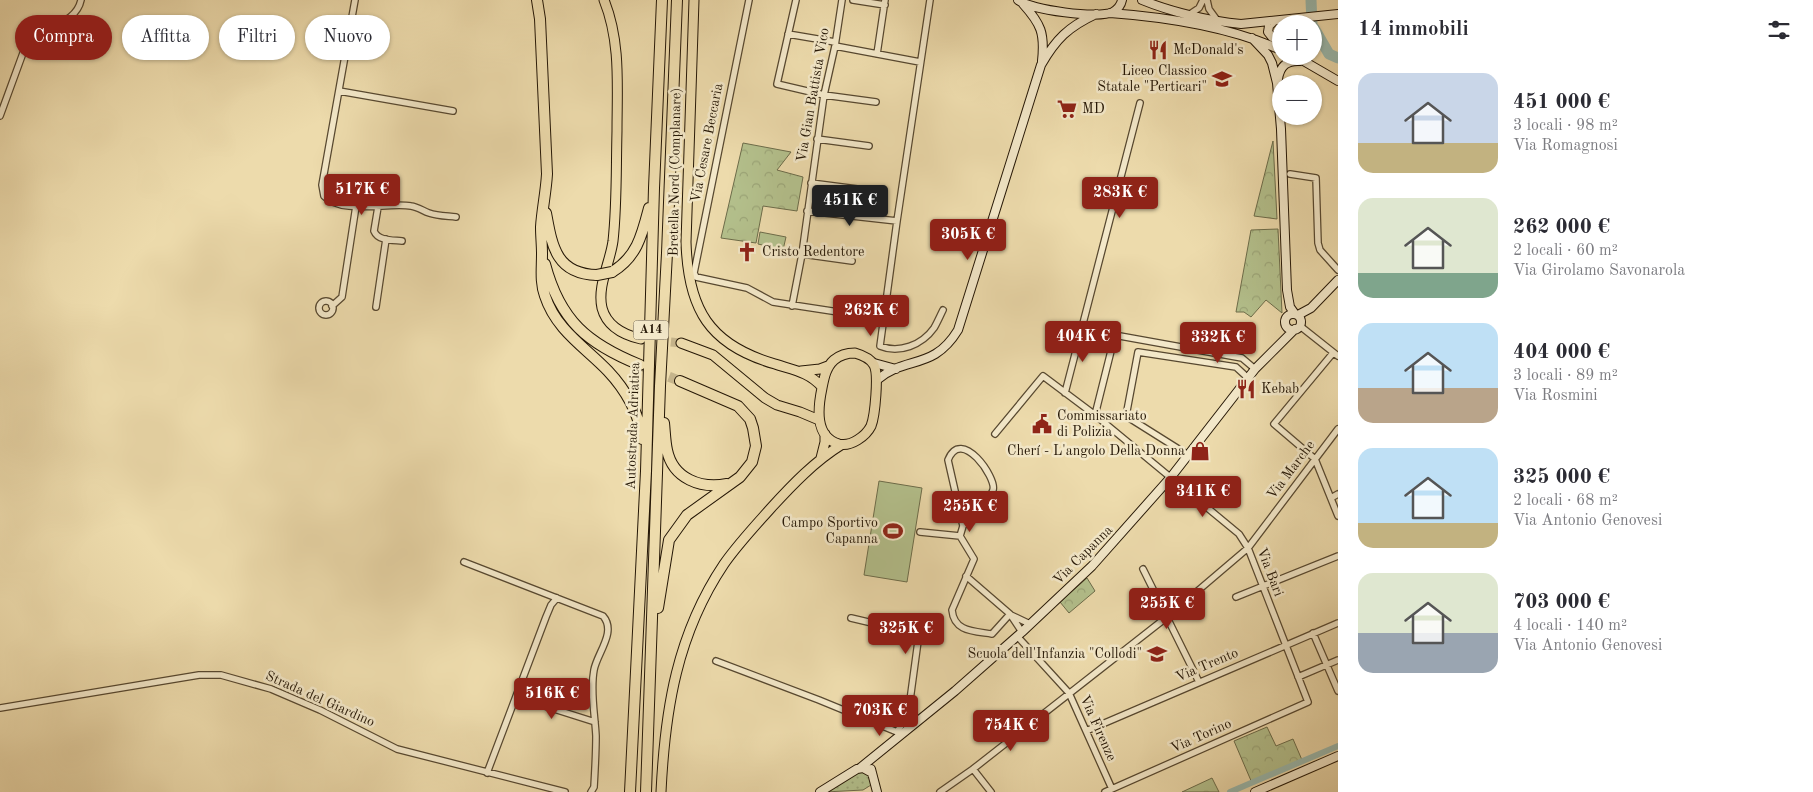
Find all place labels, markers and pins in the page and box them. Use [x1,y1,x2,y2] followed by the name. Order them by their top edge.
[1147,39,1169,61] restaurant icon: McDonald's
[1173,43,1244,57] place label: McDonald's
[1097,64,1207,94] place label: Liceo Classico Statale "Perticari"
[1211,68,1233,90] school or university icon: Liceo Classico Statale "Perticari"
[1056,98,1078,120] supermarket icon: MD
[1082,102,1105,116] place label: MD
[321,174,403,216] pin: 517K €
[1079,176,1161,219] pin: 283K €
[809,184,891,227] pin: 451K €
[927,218,1009,261] pin: 305K €
[736,241,758,263] church icon: Cristo Redentore
[762,245,865,259] place label: Cristo Redentore
[830,294,912,337] pin: 262K €
[1042,320,1124,363] pin: 404K €
[1177,322,1259,364] pin: 332K €
[1235,378,1257,400] restaurant icon: Kebab
[1261,382,1299,396] place label: Kebab
[1057,409,1147,439] place label: Commissariato di Polizia
[1031,413,1053,435] public building icon: Commissariato di Polizia
[1189,440,1211,462] shop icon: Cherí - L'angolo Della Donna
[1007,444,1185,458] place label: Cherí - L'angolo Della Donna
[1162,476,1244,518] pin: 341K €
[929,490,1011,533] pin: 255K €
[781,516,878,546] place label: Campo Sportivo Capanna
[882,520,904,542] sports icon: Campo Sportivo Capanna
[1126,588,1208,630] pin: 255K €
[865,612,947,655] pin: 325K €
[1146,643,1168,665] school or university icon: Scuola dell'Infanzia "Collodi"
[968,647,1142,661] place label: Scuola dell'Infanzia "Collodi"
[511,678,593,720] pin: 516K €
[839,694,921,737] pin: 703K €
[970,710,1052,752] pin: 754K €

